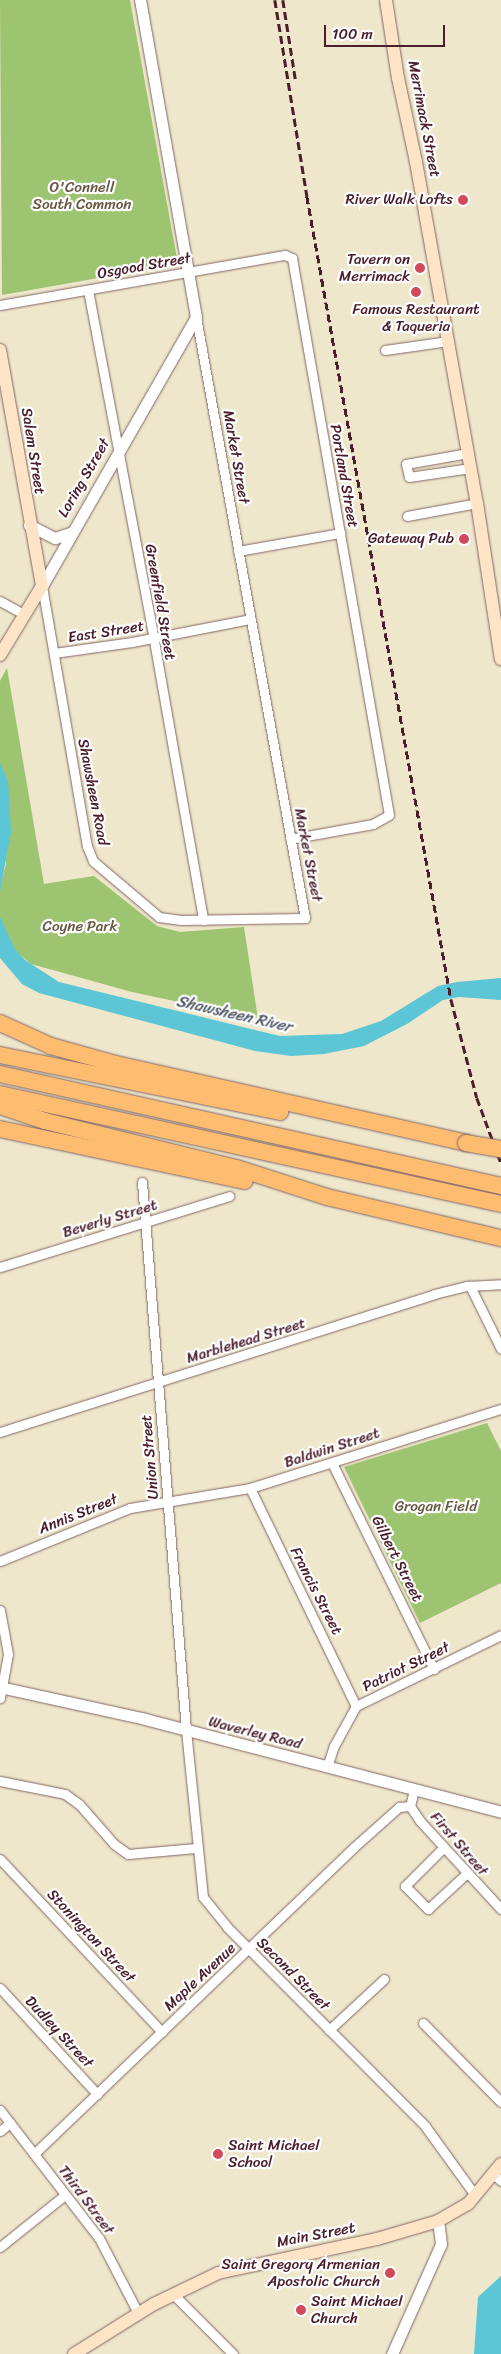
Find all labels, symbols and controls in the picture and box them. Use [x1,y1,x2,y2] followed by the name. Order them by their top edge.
[326,15,447,47] scale bar
[332,21,373,47] text: 100 m
[404,59,444,179] street label: Merrimack Street
[32,178,132,213] park label: O'Connell South Common
[346,191,453,209] place label: River Walk Lofts
[457,194,469,206] marker: River Walk Lofts
[96,249,192,283] street label: Osgood Street
[339,250,410,285] place label: Tavern on Merrimack
[414,262,426,274] marker: Tavern on Merrimack
[410,286,422,298] marker: Famous Restaurant & Taqueria
[352,300,480,335] place label: Famous Restaurant & Taqueria
[17,406,49,496] street label: Salem Street
[219,409,253,505] street label: Market Street
[326,423,362,529] street label: Portland Street
[54,435,114,521] street label: Loring Street
[368,530,454,548] place label: Gateway Pub
[458,533,470,545] marker: Gateway Pub
[141,543,179,661] street label: Greenfield Street
[67,617,145,647] street label: East Street
[74,737,112,847] street label: Shawsheen Road
[290,807,326,903] street label: Market Street
[42,918,118,936] park label: Coyne Park
[175,991,293,1037] water label: Shawsheen River
[61,1196,159,1242] street label: Beverly Street
[184,1314,308,1368] street label: Marblehead Street
[137,1414,163,1500] street label: Union Street
[282,1424,382,1472] street label: Baldwin Street
[36,1490,120,1538] street label: Annis Street
[395,1498,477,1516] park label: Grogan Field
[368,1513,426,1605] street label: Gilbert Street
[286,1544,346,1638] street label: Francis Street
[360,1638,452,1696] street label: Patriot Street
[207,1713,303,1753] street label: Waverley Road
[426,1808,492,1880] street label: First Street
[43,1886,139,1986] street label: Stonington Street
[253,1934,333,2014] street label: Second Street
[160,1939,240,2015] street label: Maple Avenue
[21,1992,97,2072] street label: Dudley Street
[228,2136,318,2171] place label: Saint Michael School
[212,2148,224,2160] marker: Saint Michael School
[54,2162,118,2238] street label: Third Street
[275,2219,357,2251] street label: Main Street
[221,2255,380,2290] place label: Saint Gregory Armenian Apostolic Church
[384,2267,396,2279] marker: Saint Gregory Armenian Apostolic Church
[311,2292,401,2327] place label: Saint Michael Church
[295,2304,307,2316] marker: Saint Michael Church

